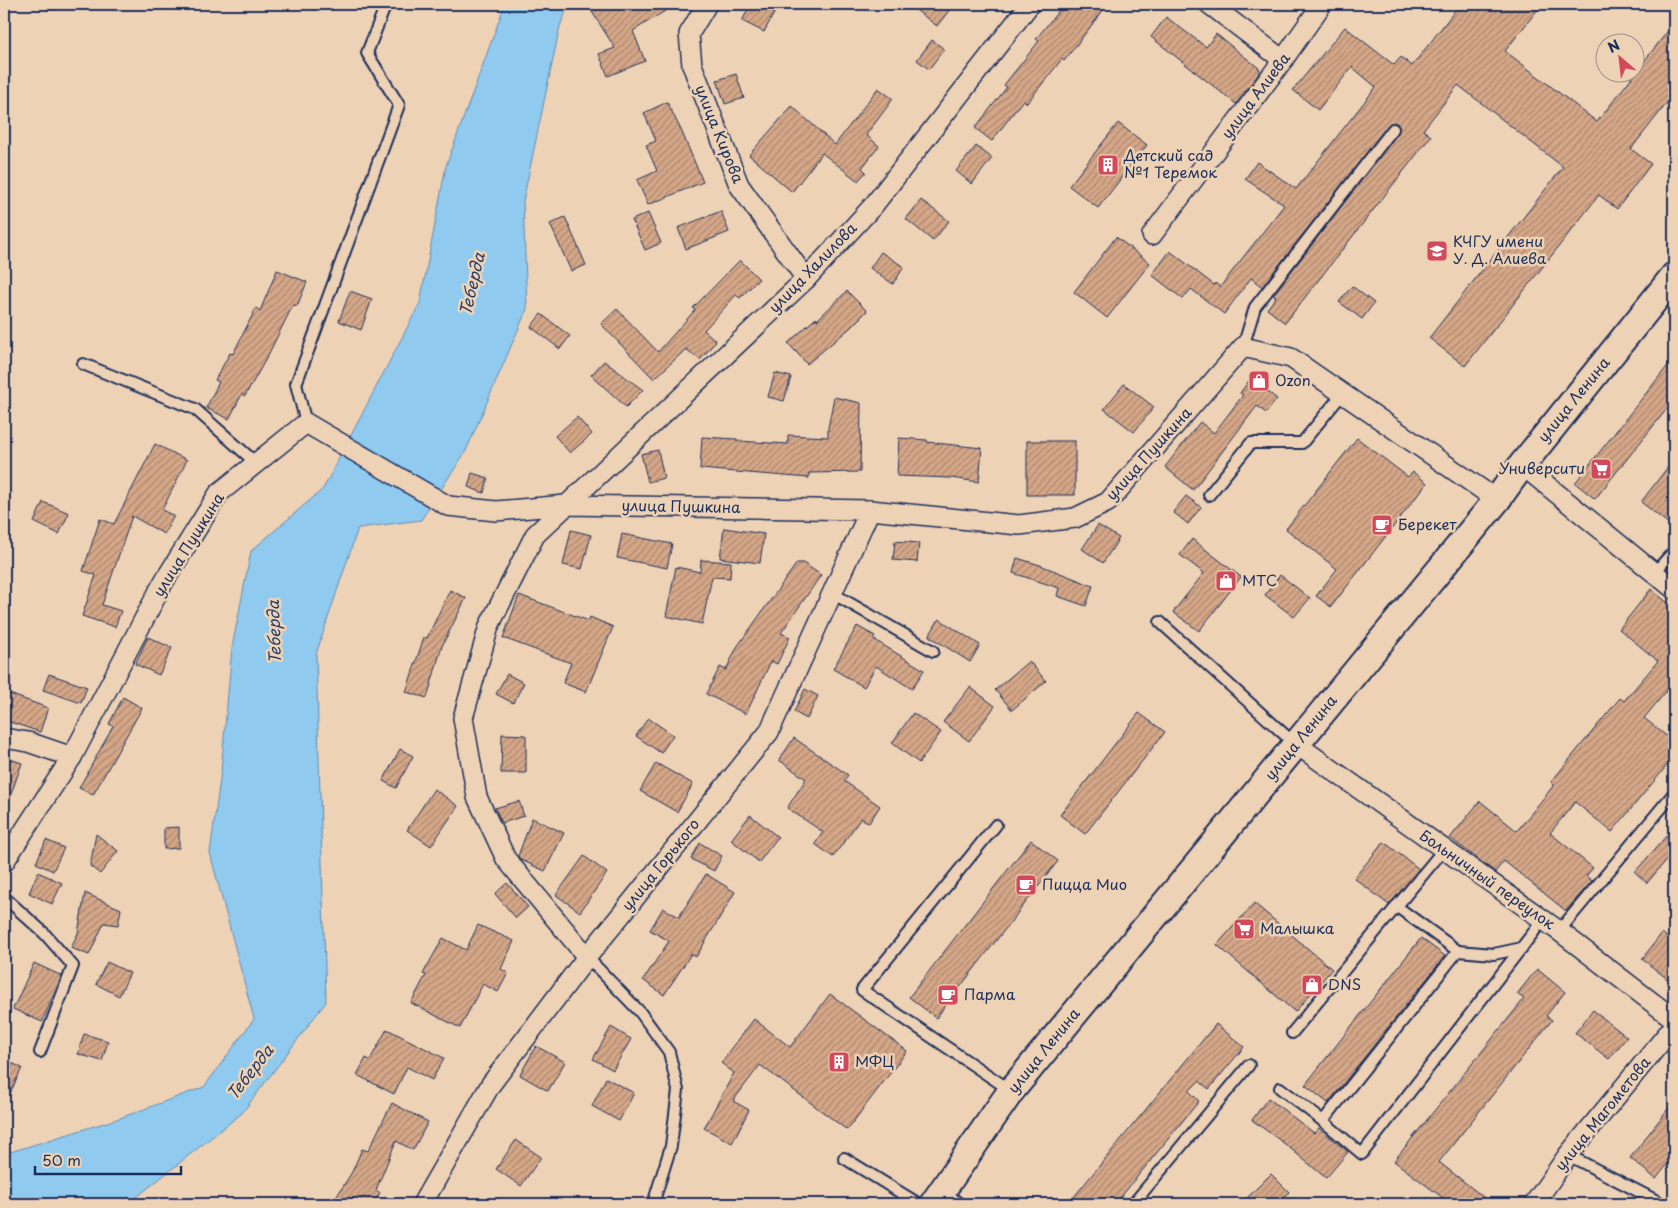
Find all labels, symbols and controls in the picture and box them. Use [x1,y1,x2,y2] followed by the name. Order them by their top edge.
[1596,32,1646,82] north arrow
[1604,34,1623,58] text: N
[1215,47,1295,143] street label: улица Алиева
[690,81,751,187] street label: улица Кирова
[1123,143,1217,183] place label: Детский сад №1 Теремок
[1096,153,1120,177] building icon: Детский сад №1 Теремок
[763,216,862,317] street label: улица Халилова
[1453,229,1547,269] place label: КЧГУ имени У. Д. Алиева
[1425,239,1449,263] school or university icon: КЧГУ имени У. Д. Алиева
[452,249,490,317] water label: Теберда
[1531,351,1615,447] street label: улица Ленина
[1275,368,1311,391] place label: Ozon
[1247,369,1271,393] shop icon: Ozon
[1100,401,1197,505] street label: улица Пушкина
[1499,456,1585,479] place label: Университи
[1589,457,1613,481] supermarket icon: Университи
[146,487,229,601] street label: улица Пушкина
[621,493,741,518] street label: улица Пушкина
[1398,512,1457,535] place label: Берекет
[1370,513,1394,537] cafe icon: Берекет
[1242,568,1277,591] place label: МТС
[1214,569,1238,593] shop icon: МТС
[260,599,286,664] water label: Теберда
[1258,689,1342,785] street label: улица Ленина
[615,813,704,915] street label: улица Горького
[1415,823,1560,934] street label: Больничный переулок
[1042,872,1127,895] place label: Пицца Мио
[1014,873,1038,897] cafe icon: Пицца Мио
[1260,916,1335,939] place label: Малышка
[1232,917,1256,941] supermarket icon: Малышка
[1328,972,1361,995] place label: DNS
[1300,973,1324,997] shop icon: DNS
[964,982,1016,1005] place label: Парма
[936,983,960,1007] cafe icon: Парма
[1001,1002,1085,1098] street label: улица Ленина
[220,1038,279,1104] water label: Теберда
[855,1049,894,1072] place label: МФЦ
[827,1050,851,1074] building icon: МФЦ
[1549,1050,1656,1175] street label: улица Магометова
[35,1143,181,1175] scale bar
[42,1148,81,1171] text: 50 m

